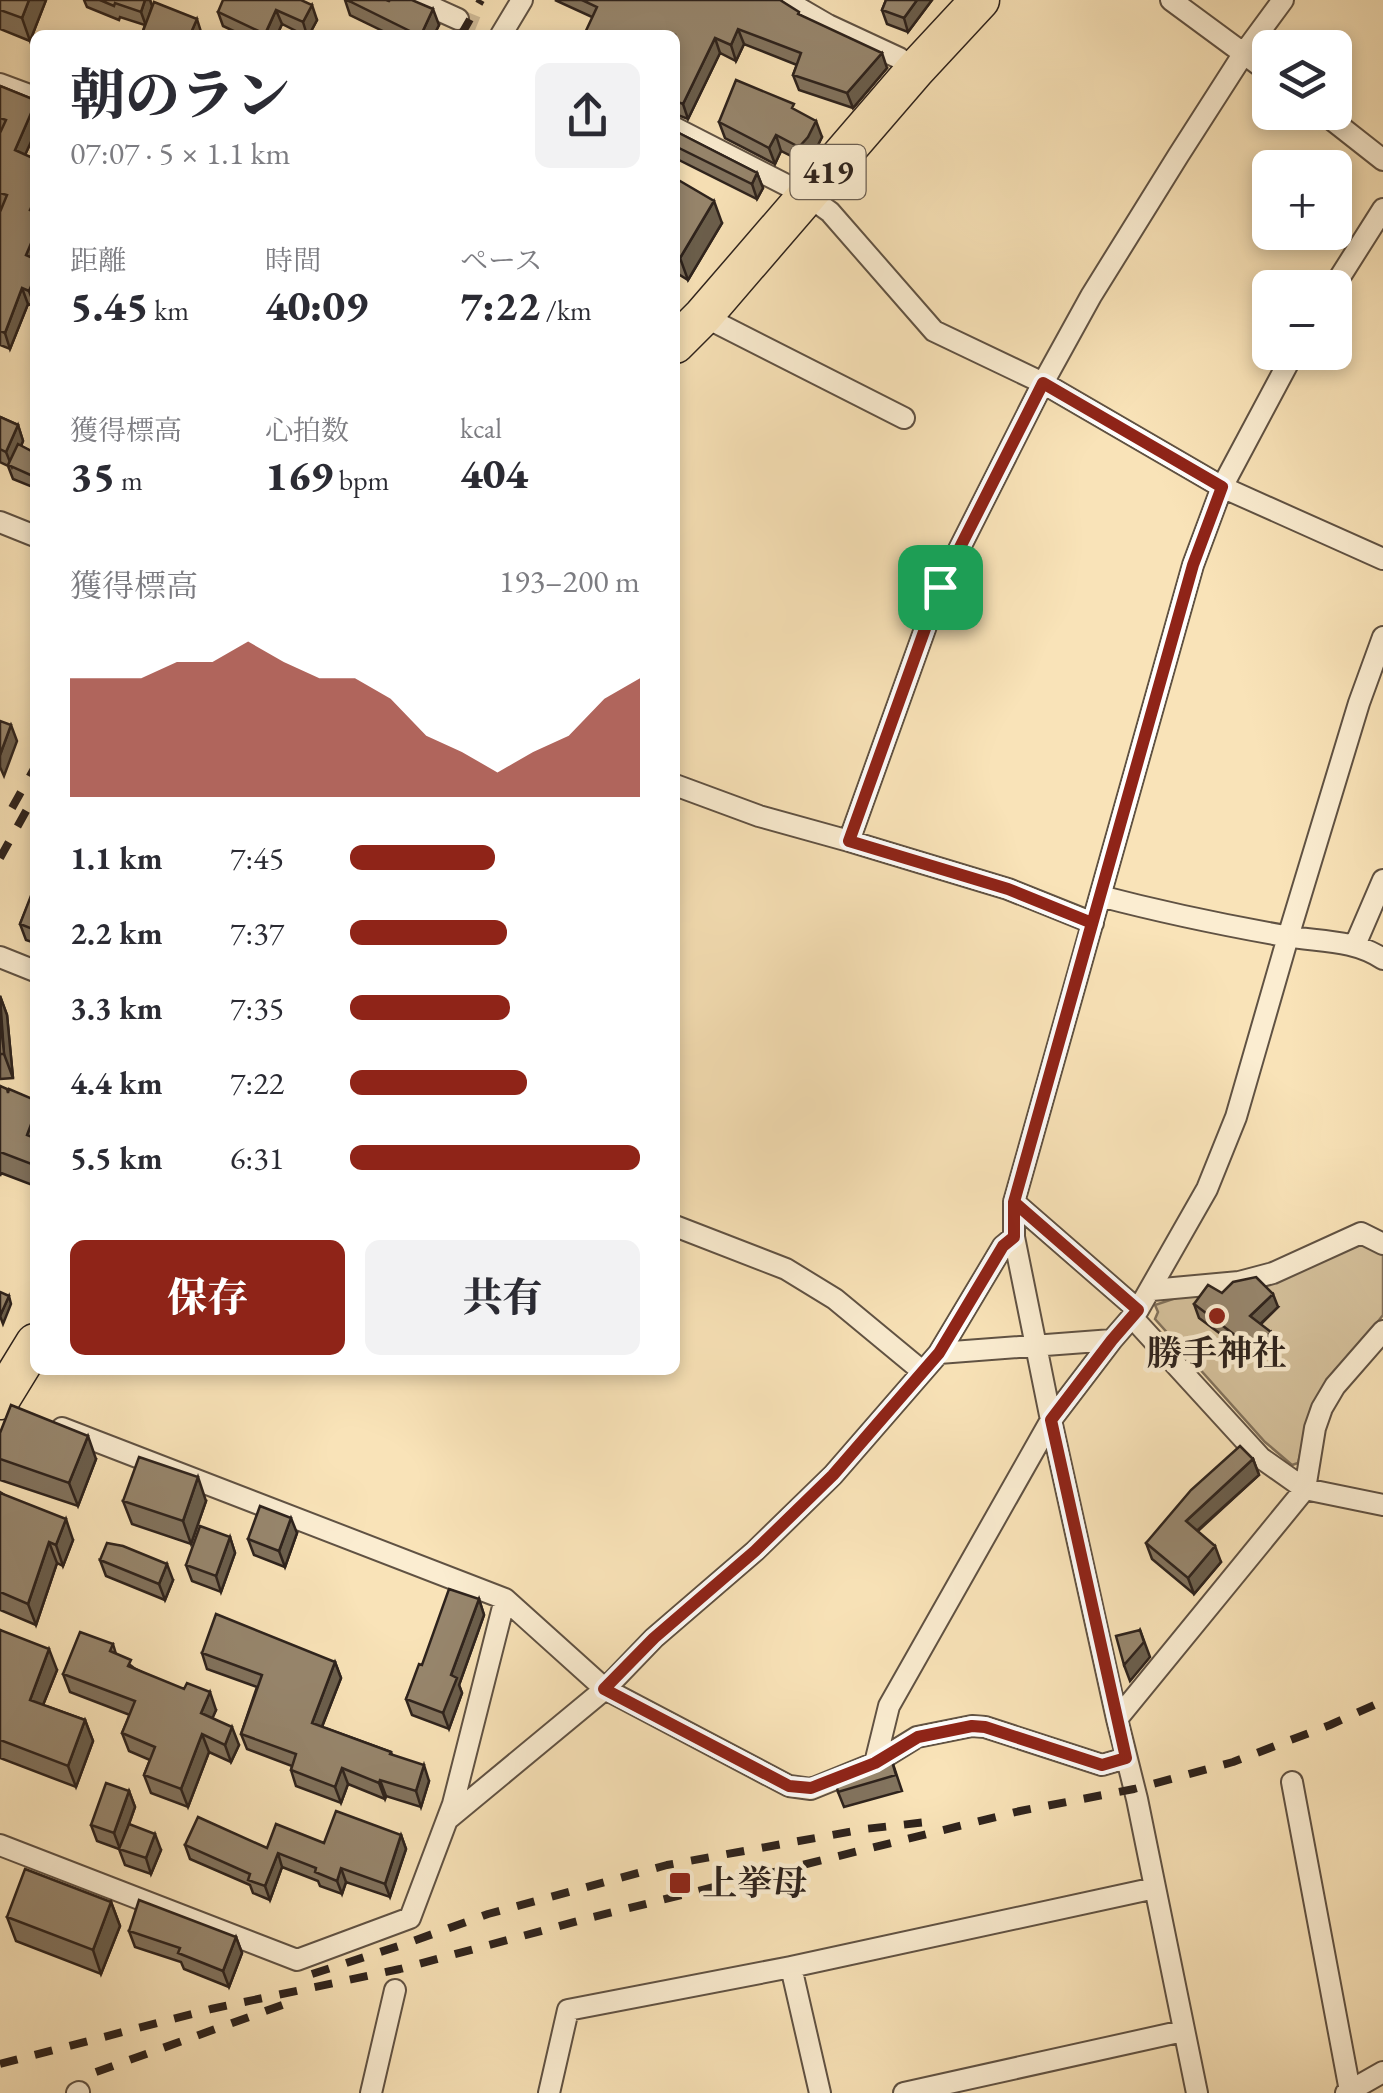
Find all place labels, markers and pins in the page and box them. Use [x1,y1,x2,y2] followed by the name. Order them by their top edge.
[898,545,983,630] pin
[1206,1305,1228,1327] marker: 勝手神社
[1147,1330,1287,1375] place label: 勝手神社
[702,1860,807,1905] place label: 上挙母
[667,1870,693,1896] marker: 上挙母

